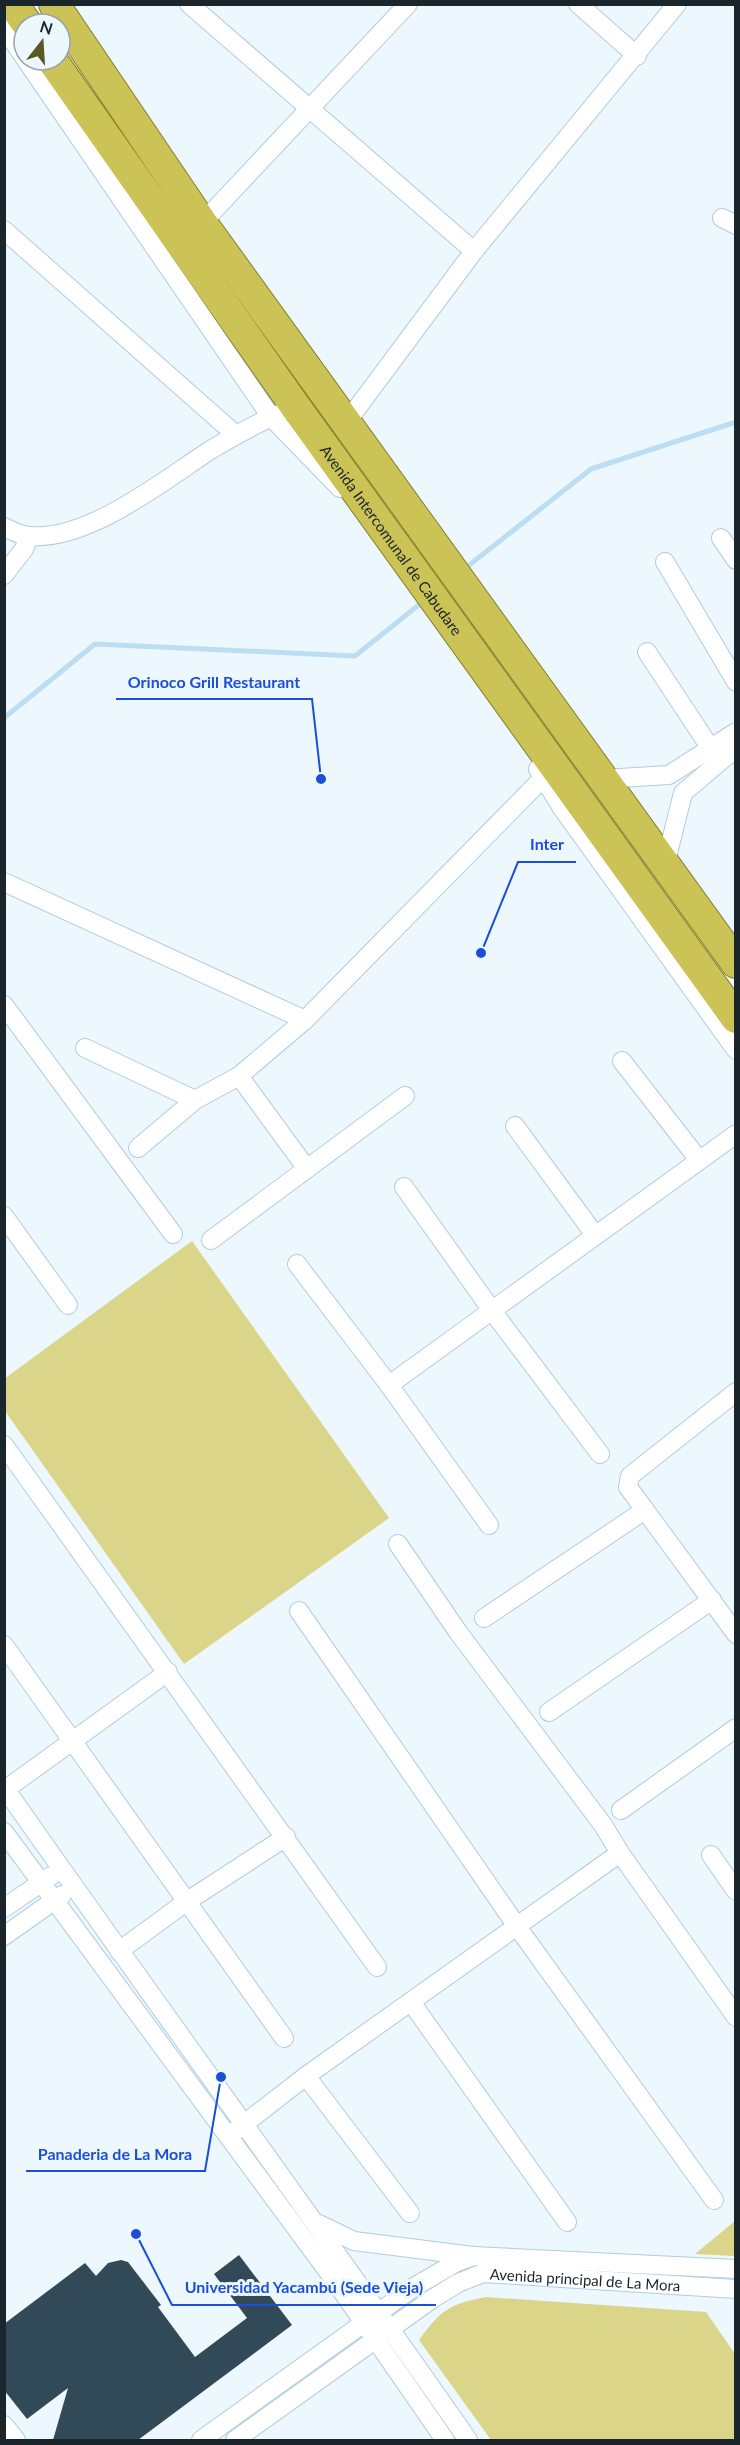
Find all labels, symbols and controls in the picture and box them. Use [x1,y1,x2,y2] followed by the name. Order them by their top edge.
[12,12,72,72] north arrow
[38,16,55,38] text: N
[317,441,466,639] street label: Avenida Intercomunal de Cabudare
[116,665,312,699] callout: Orinoco Grill Restaurant
[128,672,300,691] text: Orinoco Grill Restaurant
[518,828,576,862] callout: Inter
[530,834,564,853] text: Inter
[26,2137,205,2171] callout: Panaderia de La Mora
[38,2144,192,2163] text: Panaderia de La Mora
[489,2264,681,2294] street label: Avenida principal de La Mora
[172,2271,436,2305] callout: Universidad Yacambú (Sede Vieja)
[185,2277,423,2296] text: Universidad Yacambú (Sede Vieja)

